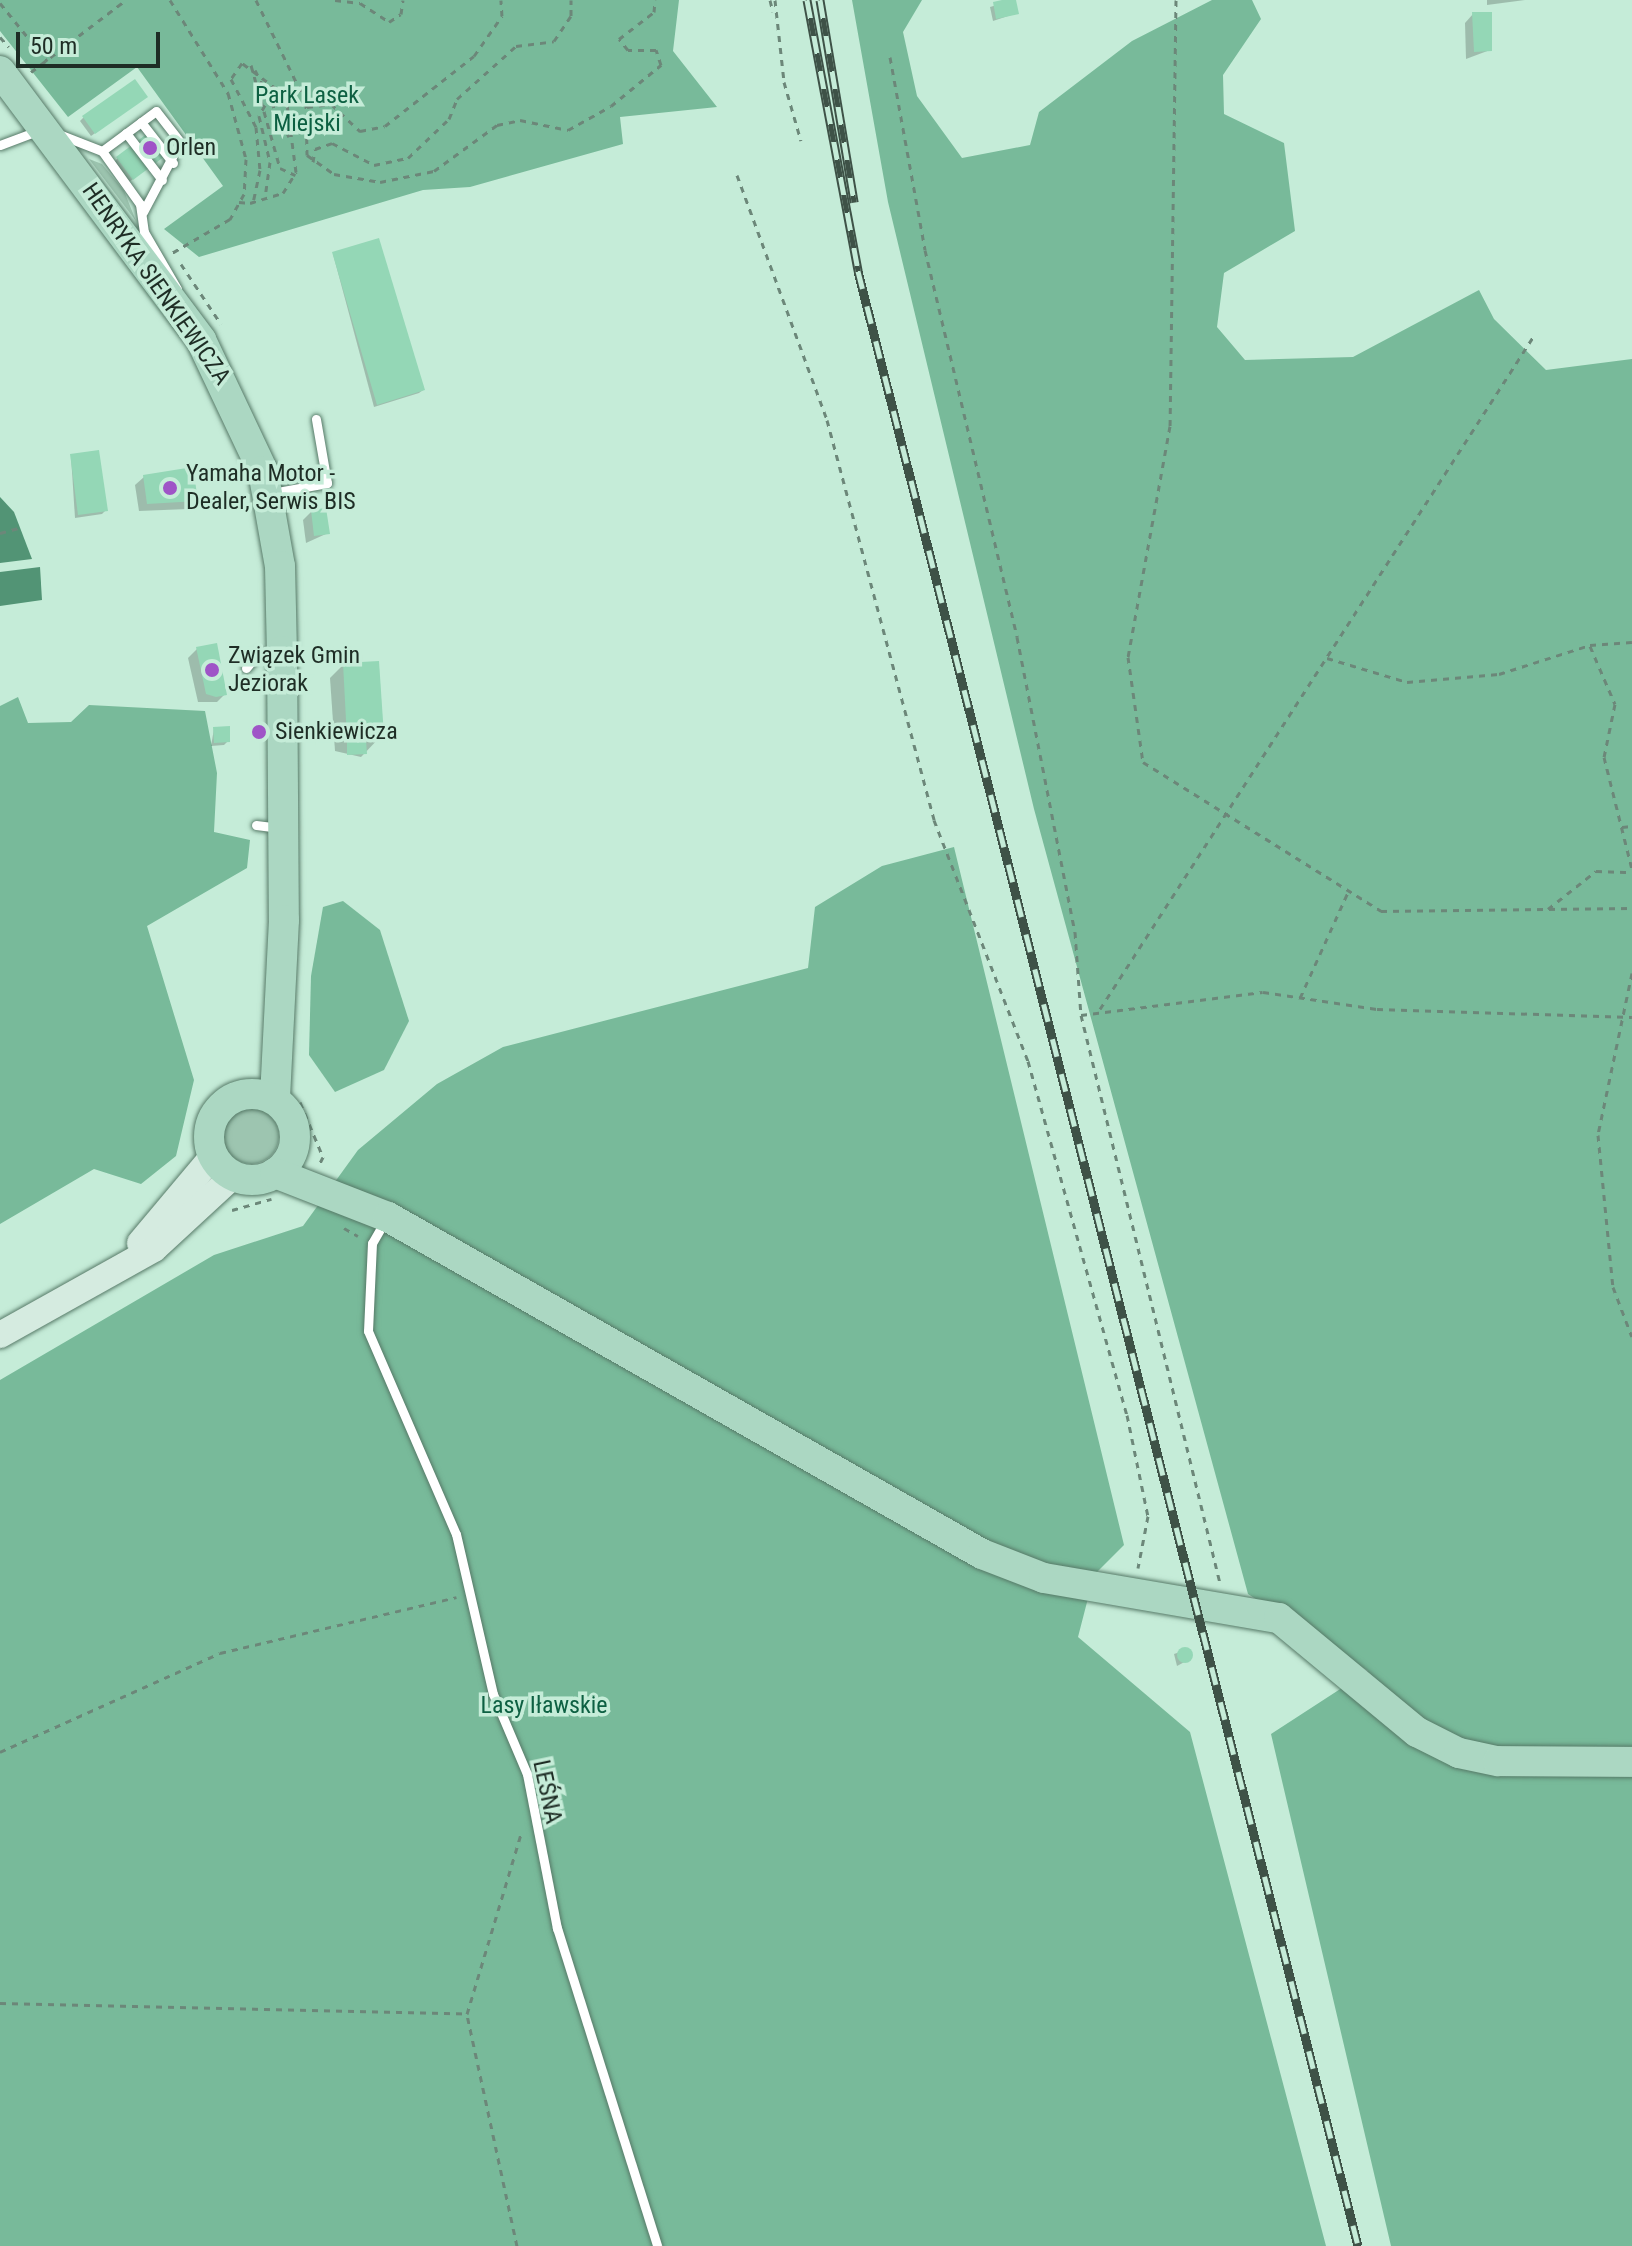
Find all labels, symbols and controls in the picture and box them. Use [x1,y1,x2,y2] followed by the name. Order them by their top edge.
[20,16,164,66] scale bar
[30,32,77,60] text: 50 m
[255,82,359,138] park label: Park Lasek Miejski
[166,134,216,162] place label: Orlen
[141,139,159,157] marker: Orlen
[75,178,237,390] street label: HENRYKA SIENKIEWICZA
[186,460,356,516] place label: Yamaha Motor - Dealer, Serwis BIS
[161,479,179,497] marker: Yamaha Motor - Dealer, Serwis BIS
[228,642,360,698] place label: Związek Gmin Jeziorak
[203,661,221,679] marker: Związek Gmin Jeziorak
[275,718,398,746] place label: Sienkiewicza
[250,723,268,741] marker: Sienkiewicza
[481,1692,607,1720] park label: Lasy Iławskie
[526,1757,568,1827] street label: LEŚNA

